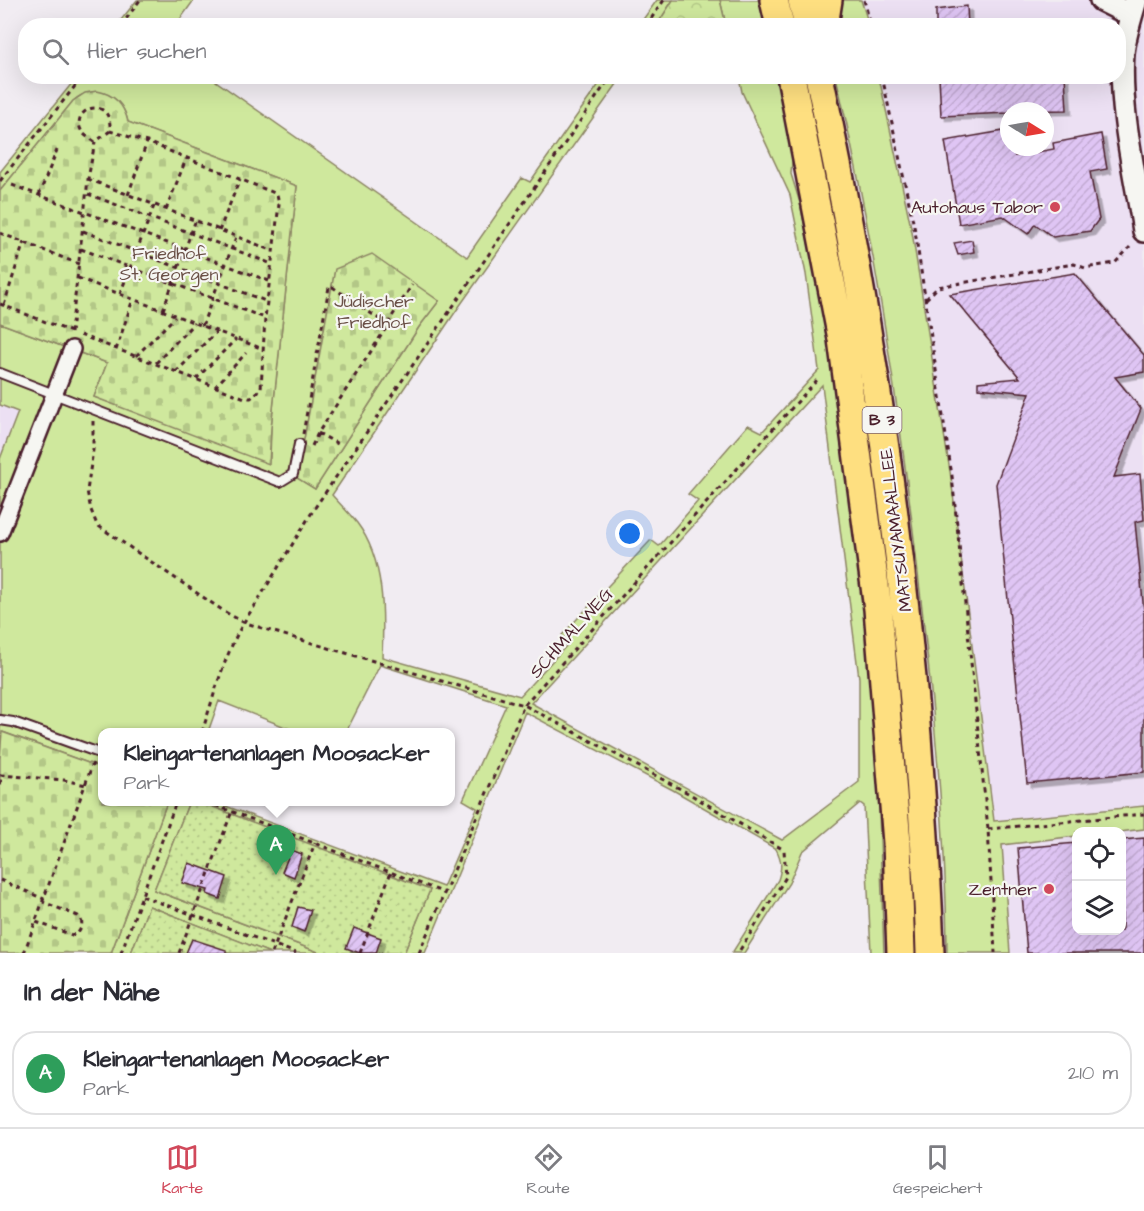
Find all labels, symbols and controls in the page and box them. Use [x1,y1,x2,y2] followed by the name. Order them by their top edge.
[18,18,1126,84] search box
[39,35,72,68] icon: search
[87,36,206,67] text: Hier suchen
[1000,102,1054,156] north arrow
[911,195,1043,220] place label: Autohaus Tabor
[1048,200,1062,214] marker: Autohaus Tabor
[120,241,218,288] park label: Friedhof St. Georgen
[334,289,414,335] park label: Jüdischer Friedhof
[862,407,902,433] road number: B 3
[874,446,918,613] street label: MATSUYAMAALLEE
[615,519,644,548] your location
[524,582,619,684] street label: SCHMALWEG
[98,728,455,806] popup
[123,738,430,769] text: Kleingartenanlagen Moosacker
[123,769,170,797] text: Park
[256,826,296,875] pin: A
[1072,827,1126,935] map controls
[1072,827,1126,881] button: locate
[968,877,1037,902] place label: Zentner
[1072,881,1126,935] button: layers
[1042,882,1056,896] marker: Zentner
[24,974,160,1010] text: In der Nähe
[83,1044,389,1075] text: Kleingartenanlagen Moosacker
[39,1059,52,1087] text: A
[1068,1059,1118,1087] text: 210 m
[83,1075,129,1103] text: Park
[161,1141,203,1199] tab: Karte
[526,1141,570,1199] tab: Route
[893,1141,983,1199] tab: Gespeichert

